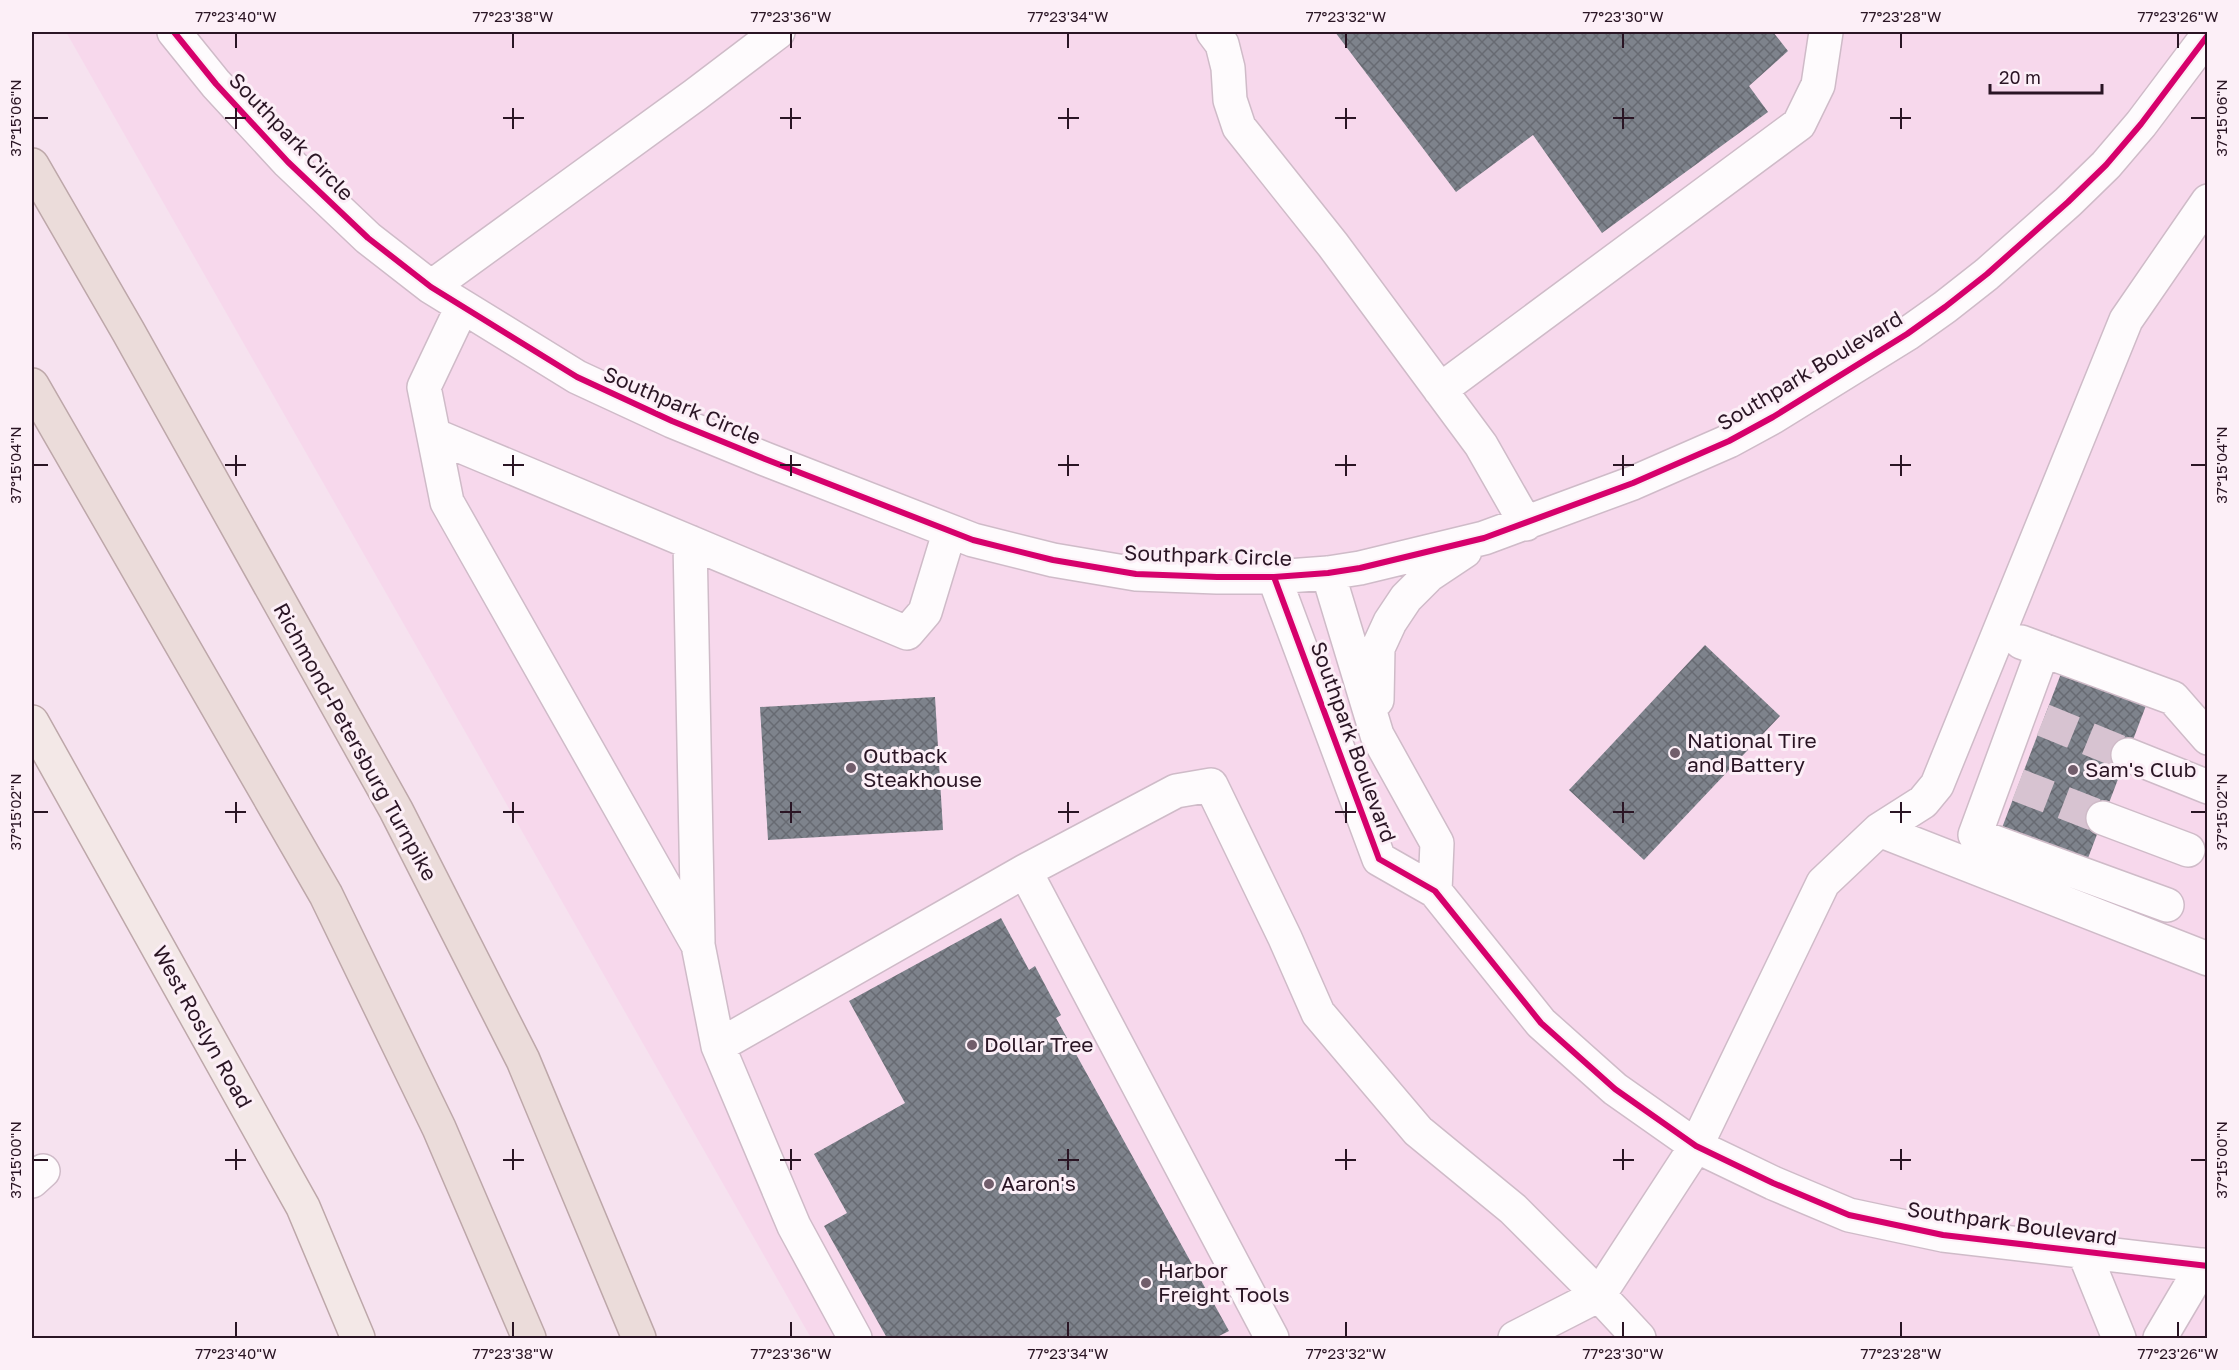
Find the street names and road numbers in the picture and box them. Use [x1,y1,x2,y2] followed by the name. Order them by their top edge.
[224,67,359,206] street label: Southpark Circle
[1712,304,1907,436] street label: Southpark Boulevard
[600,360,765,450] street label: Southpark Circle
[1124,539,1293,571] street label: Southpark Circle
[268,598,443,885] street label: Richmond-Petersburg Turnpike
[1306,638,1402,846] street label: Southpark Boulevard
[147,941,258,1112] street label: West Roslyn Road
[1906,1195,2119,1251] street label: Southpark Boulevard

